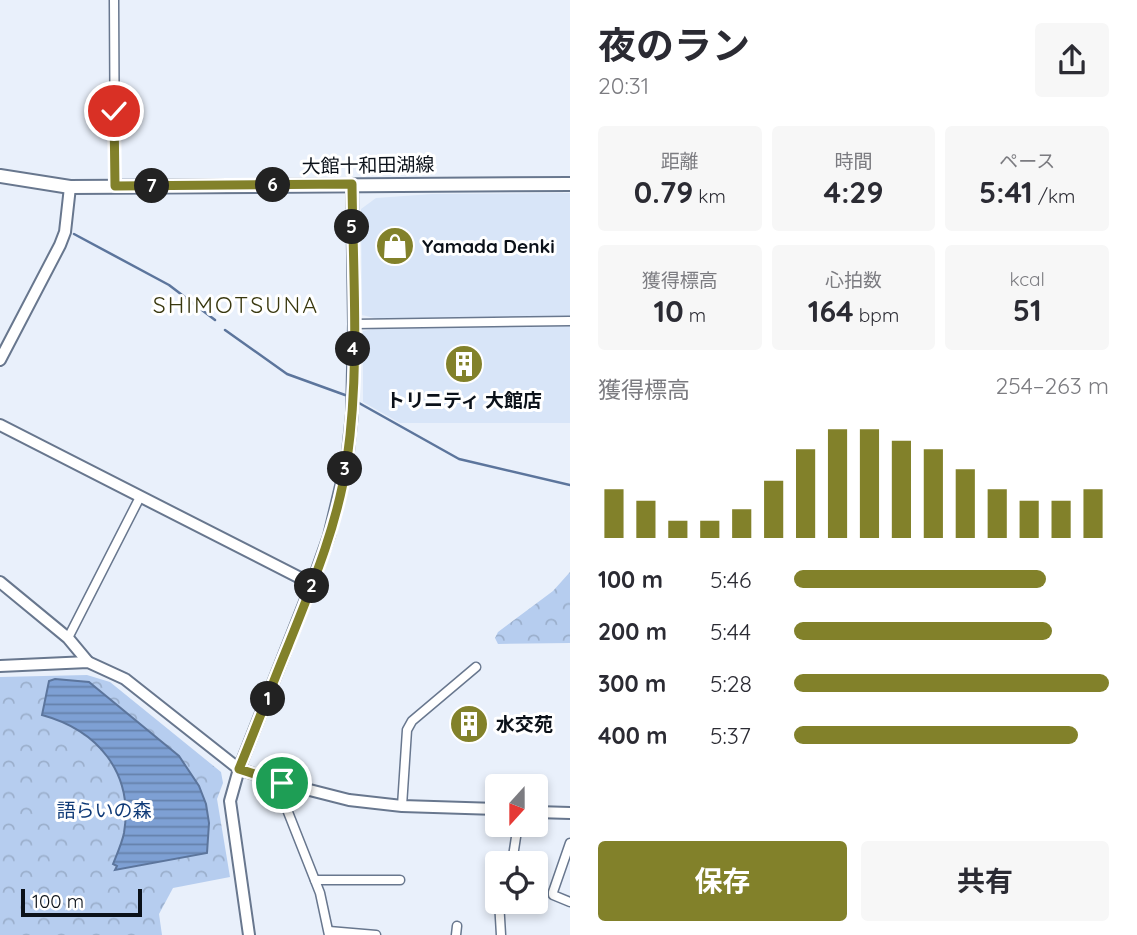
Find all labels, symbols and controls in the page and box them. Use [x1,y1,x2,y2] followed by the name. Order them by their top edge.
[598,21,750,69] text: 夜のラン
[1035,23,1109,97] button: share
[598,71,649,100] text: 20:31
[84,81,144,141] pin
[95,92,133,130] icon: check
[661,149,699,173] text: 距離
[834,149,873,173] text: 時間
[999,149,1055,173] text: ペース
[301,152,435,178] street label: 大館十和田湖線
[134,168,170,204] pin: 7
[256,168,290,202] pin: 6
[267,172,278,196] text: 6
[146,173,157,197] text: 7
[634,173,693,211] text: 0.79
[824,173,883,211] text: 4:29
[979,173,1033,211] text: 5:41
[693,184,726,208] text: km
[1033,184,1075,208] text: /km
[334,210,370,244] pin: 5
[346,214,357,238] text: 5
[374,225,416,267] shop icon: Yamada Denki
[422,234,555,258] place label: Yamada Denki
[1009,267,1045,291] text: kcal
[642,268,718,292] text: 獲得標高
[825,268,882,292] text: 心拍数
[153,290,319,319] district label: SHIMOTSUNA
[1013,291,1042,329] text: 51
[654,292,684,330] text: 10
[808,292,854,330] text: 164
[684,303,706,327] text: m
[854,303,899,327] text: bpm
[336,332,370,366] pin: 4
[347,336,358,360] text: 4
[443,343,485,385] building icon: トリニティ 大館店
[995,371,1109,400] text: 254–263 m
[598,375,690,404] text: 獲得標高
[386,388,542,412] place label: トリニティ 大館店
[328,452,362,486] pin: 3
[339,456,350,480] text: 3
[598,565,663,594] text: 100 m
[710,565,751,594] text: 5:46
[294,568,330,604] pin: 2
[306,573,317,597] text: 2
[598,617,667,646] text: 200 m
[710,617,751,646] text: 5:44
[598,669,666,698] text: 300 m
[710,669,752,698] text: 5:28
[250,682,286,716] pin: 1
[264,686,271,710] text: 1
[448,703,490,745] building icon: 水交苑
[496,712,553,736] place label: 水交苑
[598,721,667,750] text: 400 m
[710,721,751,750] text: 5:37
[252,753,312,813] pin
[263,764,301,802] icon: arrive
[485,774,548,836] north arrow
[485,774,548,914] map controls
[56,798,152,822] park label: 語らいの森
[598,841,847,921] button: 保存
[861,841,1109,921] button: 共有
[485,851,548,914] button: locate
[21,886,142,918] scale bar
[32,889,84,913] text: 100 m

